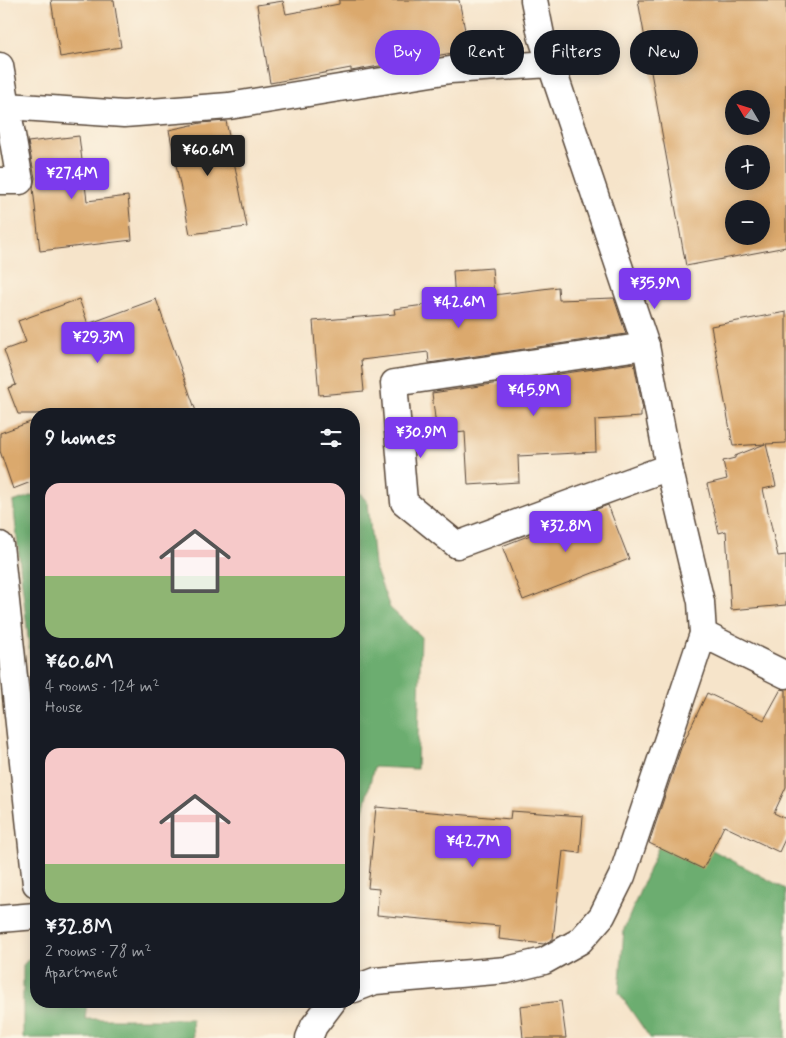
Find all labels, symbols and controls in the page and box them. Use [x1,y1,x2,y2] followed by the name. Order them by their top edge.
[375,30,440,75] chip: Buy
[450,30,524,75] chip: Rent
[534,30,620,75] chip: Filters
[630,30,698,75] chip: New
[725,90,770,135] north arrow
[725,90,770,245] map controls
[167,134,249,177] pin: ¥60.6M
[182,140,234,161] text: ¥60.6M
[725,145,770,190] button: +
[31,158,113,200] pin: ¥27.4M
[46,163,98,184] text: ¥27.4M
[725,200,770,245] button: −
[614,268,696,310] pin: ¥35.9M
[630,273,680,294] text: ¥35.9M
[418,286,500,329] pin: ¥42.6M
[433,292,485,313] text: ¥42.6M
[57,322,139,364] pin: ¥29.3M
[72,327,124,348] text: ¥29.3M
[493,374,575,417] pin: ¥45.9M
[508,380,560,401] text: ¥45.9M
[380,416,462,459] pin: ¥30.9M
[396,422,446,443] text: ¥30.9M
[45,424,116,452] text: 9 homes
[317,424,345,452] icon: filters
[525,510,607,553] pin: ¥32.8M
[150,516,240,606] icon: home
[540,516,592,537] text: ¥32.8M
[45,648,113,676] text: ¥60.6M
[45,676,160,697] text: 4 rooms · 124 m²
[45,697,83,718] text: House
[150,781,240,871] icon: home
[432,826,514,868] pin: ¥42.7M
[446,831,500,852] text: ¥42.7M
[45,913,112,941] text: ¥32.8M
[45,941,152,962] text: 2 rooms · 78 m²
[45,962,118,983] text: Apartment

